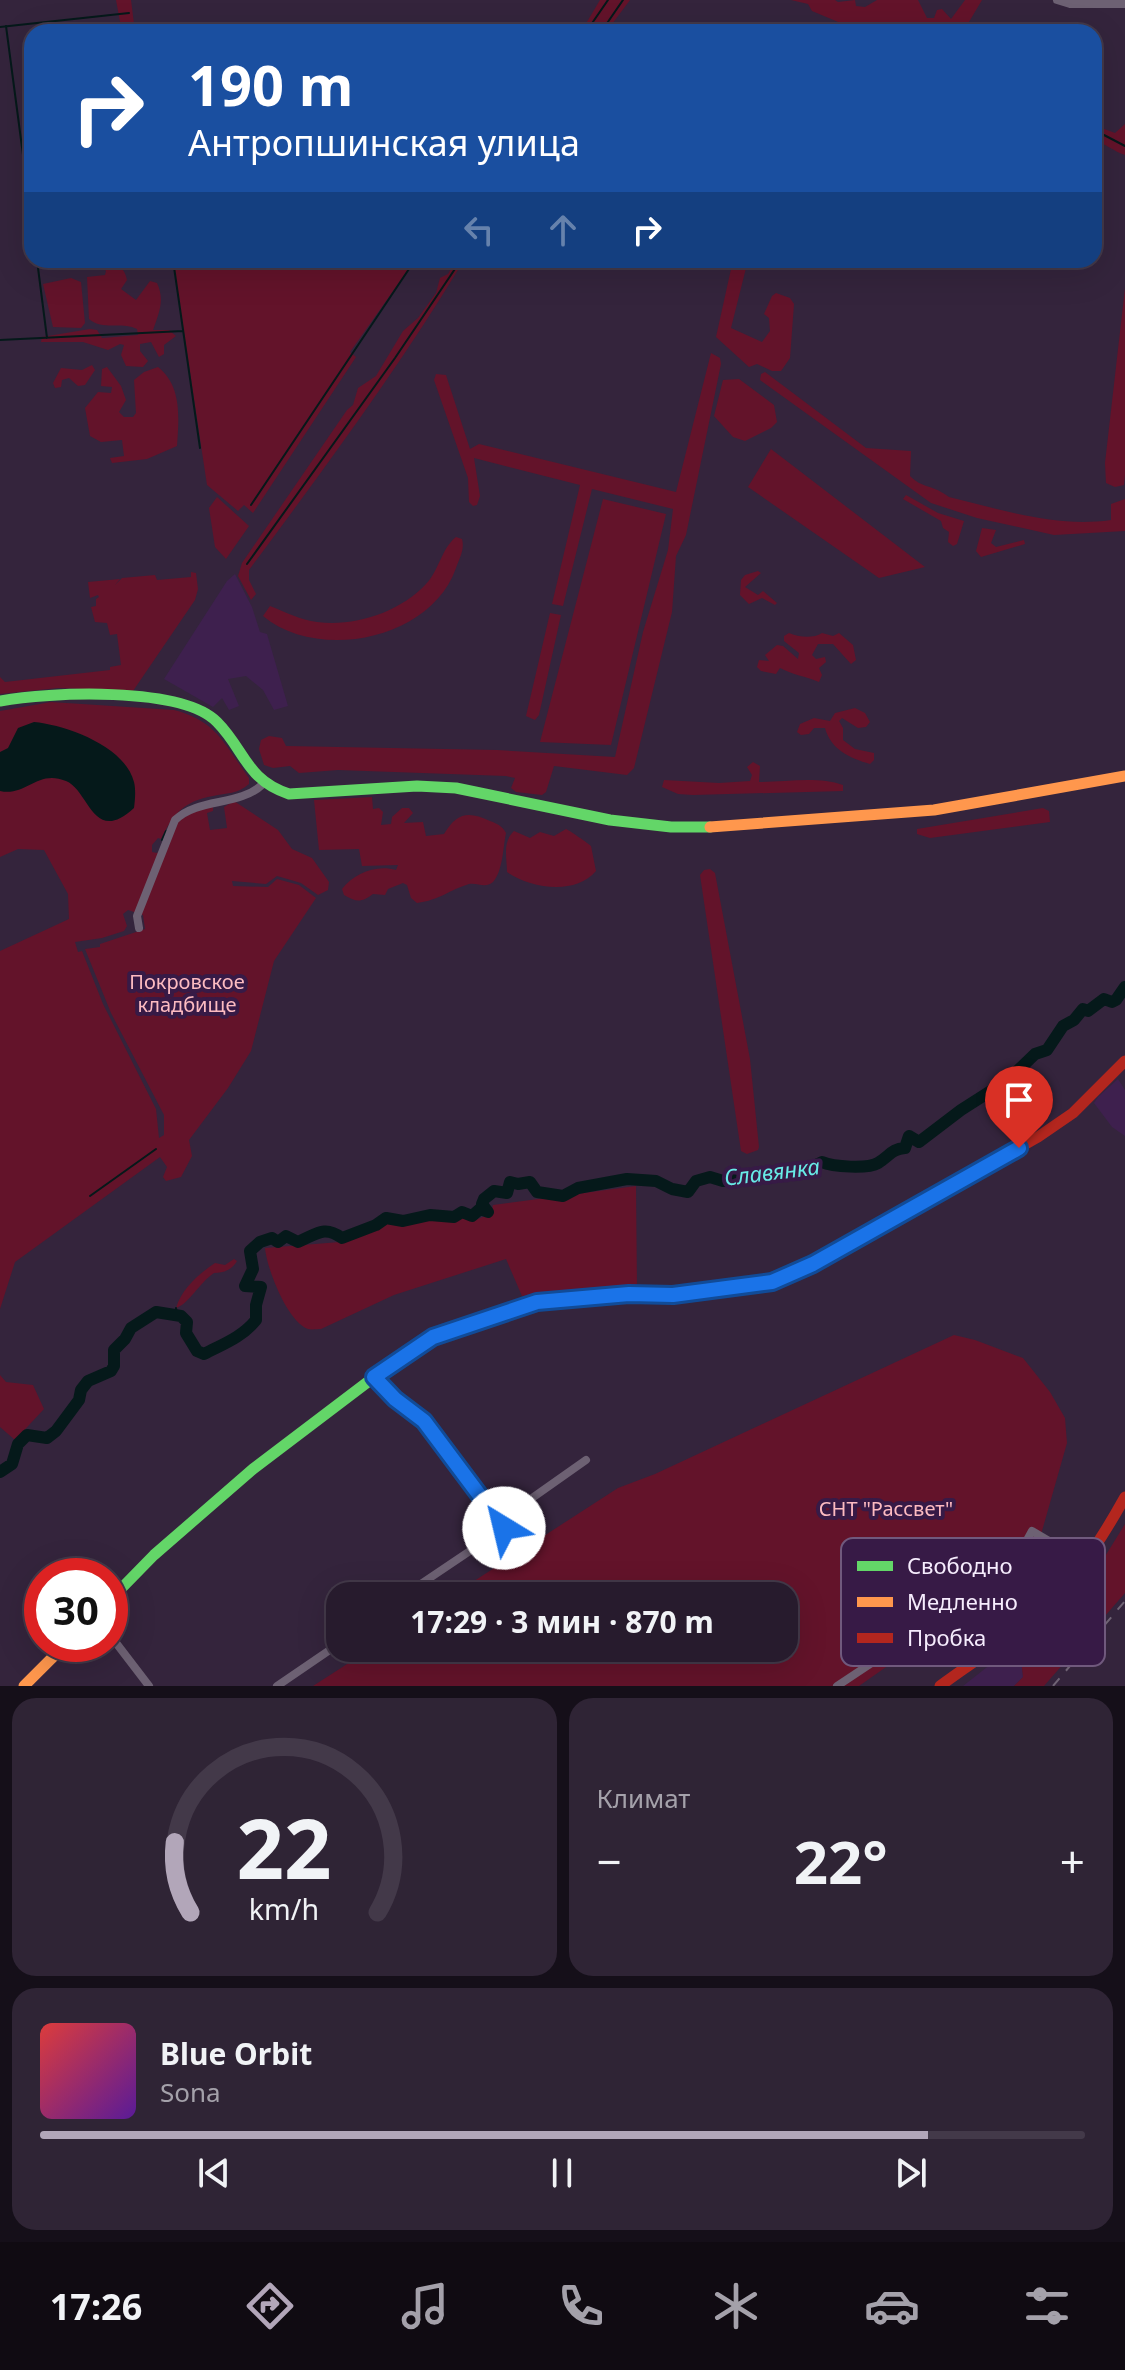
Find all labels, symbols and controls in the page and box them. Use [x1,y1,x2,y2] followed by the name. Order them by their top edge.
[188,46,353,122] text: 190 m
[56,56,160,160] icon: right
[188,118,580,167] text: Антропшинская улица
[457,208,501,252] icon: left
[541,208,585,252] icon: ahead
[625,208,669,252] icon: right
[129,968,245,1018] park label: Покровское кладбище
[985,1066,1053,1148] pin
[997,1078,1041,1122] icon: arrive
[722,1150,821,1192] water label: Славянка
[462,1486,546,1570] position arrow
[819,1495,953,1522] park label: СНТ "Рассвет"
[841,1538,1105,1666] legend
[907,1550,1012,1580] text: Свободно
[24,1558,128,1662] speed limit sign: 30
[907,1586,1018,1616] text: Медленно
[410,1601,714,1642] text: 17:29 · 3 мин · 870 m
[907,1622,986,1652] text: Пробка
[597,1780,690,1816] text: Климат
[237,1790,332,1903] text: 22
[794,1820,888,1902] text: 22°
[597,1831,622,1891] text: −
[1060,1831,1085,1891] text: +
[249,1889,319,1928] text: km/h
[160,2033,312,2074] text: Blue Orbit
[160,2074,221,2110] text: Sona
[192,2151,236,2195] icon: previous
[540,2151,584,2195] icon: pause
[889,2151,933,2195] icon: next
[242,2278,298,2334] icon: directions
[397,2278,453,2334] icon: music
[553,2278,609,2334] icon: phone
[708,2278,764,2334] icon: climate
[864,2278,920,2334] icon: car
[1019,2278,1075,2334] icon: filters
[50,2282,142,2331] text: 17:26

